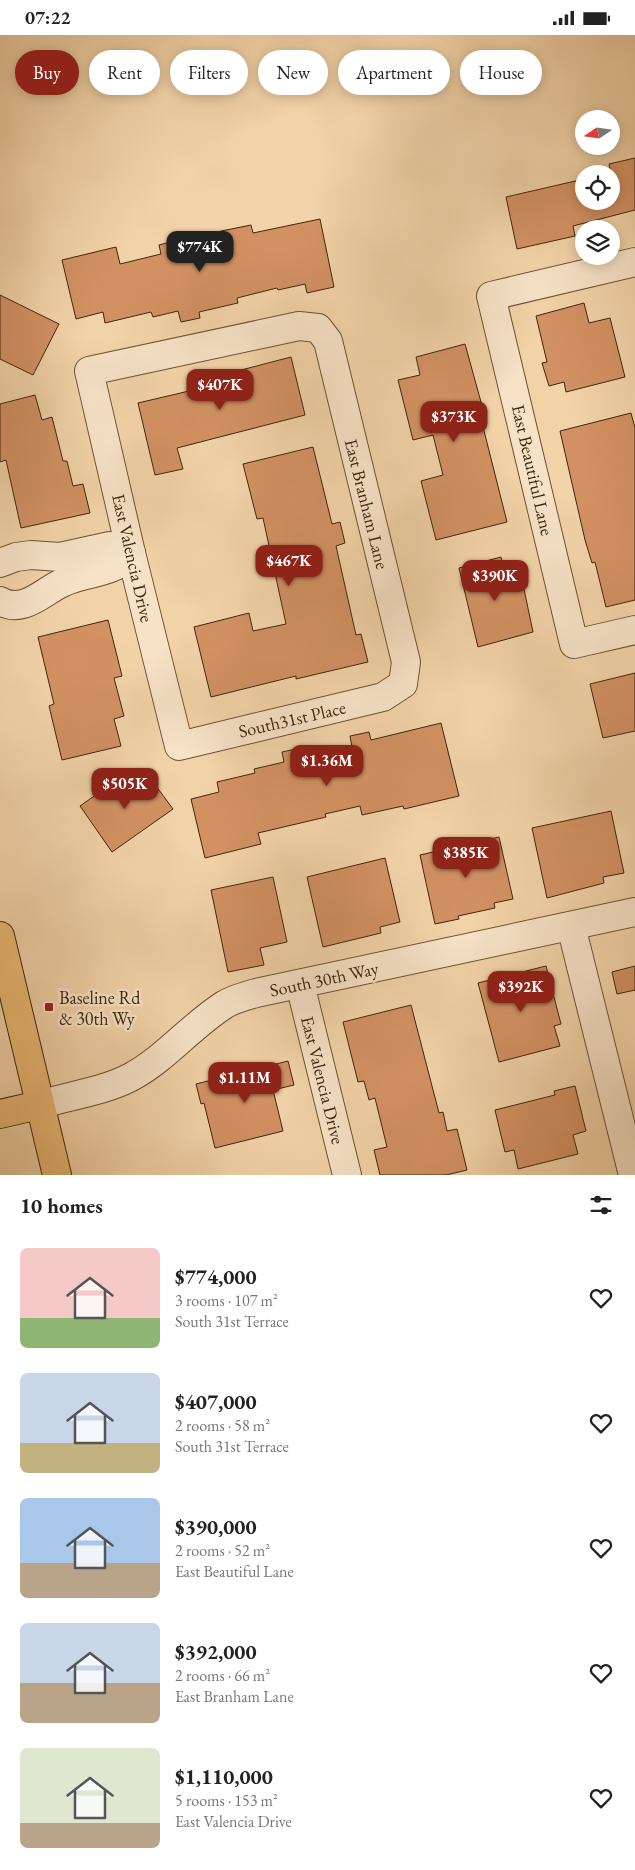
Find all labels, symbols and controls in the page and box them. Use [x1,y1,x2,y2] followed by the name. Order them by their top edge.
[25,5,71,30] text: 07:22
[15,50,79,95] chip: Buy
[89,50,160,95] chip: Rent
[170,50,248,95] chip: Filters
[258,50,328,95] chip: New
[338,50,450,95] chip: Apartment
[460,50,542,95] chip: House
[575,110,620,155] north arrow
[575,110,620,265] map controls
[575,165,620,210] button: locate
[575,220,620,265] button: layers
[165,231,235,273] pin: $774K
[178,236,222,257] text: $774K
[185,369,255,411] pin: $407K
[198,374,242,395] text: $407K
[419,401,489,443] pin: $373K
[507,402,559,538] street label: East Beautiful Lane
[432,406,476,427] text: $373K
[340,436,394,572] street label: East Branham Lane
[107,491,159,625] street label: East Valencia Drive
[254,545,324,587] pin: $467K
[267,550,311,571] text: $467K
[460,559,530,602] pin: $390K
[473,565,517,586] text: $390K
[236,695,348,743] street label: South31st Place
[286,745,368,787] pin: $1.36M
[301,750,353,771] text: $1.36M
[90,767,160,810] pin: $505K
[103,773,147,794] text: $505K
[431,837,501,879] pin: $385K
[444,842,488,863] text: $385K
[267,956,381,1002] street label: South 30th Way
[486,971,556,1013] pin: $392K
[499,976,543,997] text: $392K
[59,986,141,1030] place label: Baseline Rd & 30th Wy
[43,1001,55,1013] marker: Baseline Rd & 30th Wy
[296,1014,350,1146] street label: East Valencia Drive
[204,1061,286,1104] pin: $1.11M
[219,1067,271,1088] text: $1.11M
[587,1191,615,1219] icon: filters
[20,1192,103,1219] text: 10 homes
[175,1263,257,1290] text: $774,000
[60,1268,120,1328] icon: home
[587,1284,615,1312] icon: heart
[175,1290,278,1311] text: 3 rooms · 107 m²
[175,1311,289,1332] text: South 31st Terrace
[175,1388,257,1415] text: $407,000
[60,1393,120,1453] icon: home
[587,1409,615,1437] icon: heart
[175,1415,270,1436] text: 2 rooms · 58 m²
[175,1436,289,1457] text: South 31st Terrace
[175,1513,257,1540] text: $390,000
[60,1518,120,1578] icon: home
[587,1534,615,1562] icon: heart
[175,1540,270,1561] text: 2 rooms · 52 m²
[175,1561,294,1582] text: East Beautiful Lane
[175,1638,257,1665] text: $392,000
[60,1643,120,1703] icon: home
[587,1659,615,1687] icon: heart
[175,1665,270,1686] text: 2 rooms · 66 m²
[175,1686,294,1707] text: East Branham Lane
[175,1763,273,1790] text: $1,110,000
[60,1768,120,1828] icon: home
[587,1784,615,1812] icon: heart
[175,1790,278,1811] text: 5 rooms · 153 m²
[175,1811,292,1832] text: East Valencia Drive

